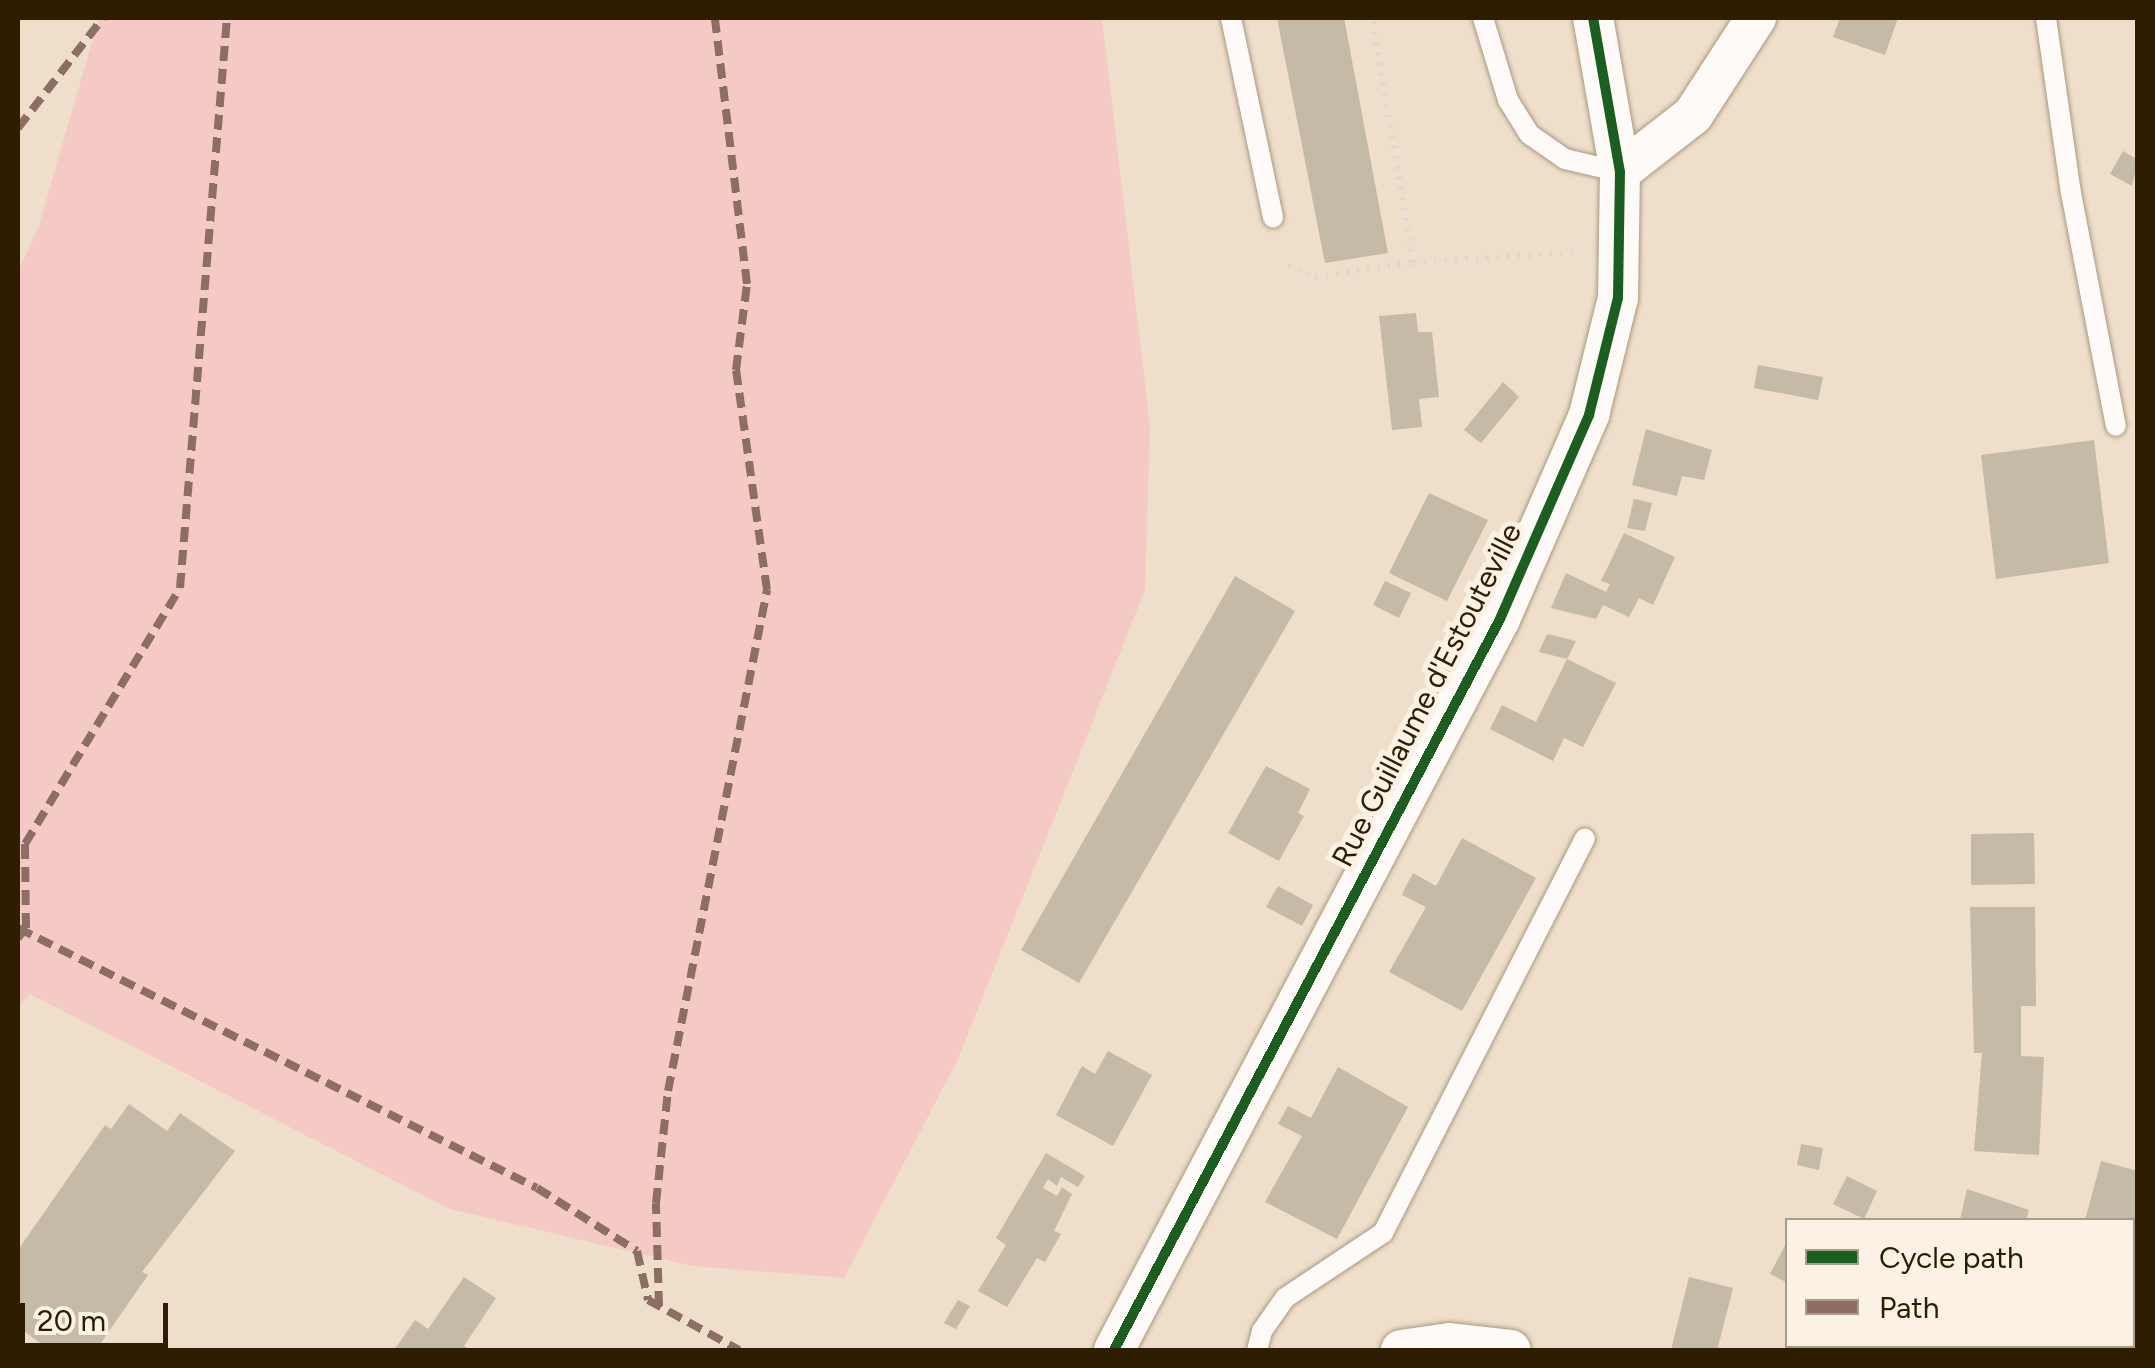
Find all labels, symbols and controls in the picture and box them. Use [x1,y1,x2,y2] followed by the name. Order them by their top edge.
[1325,517,1529,873] street label: Rue Guillaume d'Estouteville
[1785,1218,2135,1348] legend
[1879,1239,2024,1276] text: Cycle path
[25,1283,172,1345] scale bar
[1879,1289,1939,1326] text: Path
[37,1302,106,1339] text: 20 m

